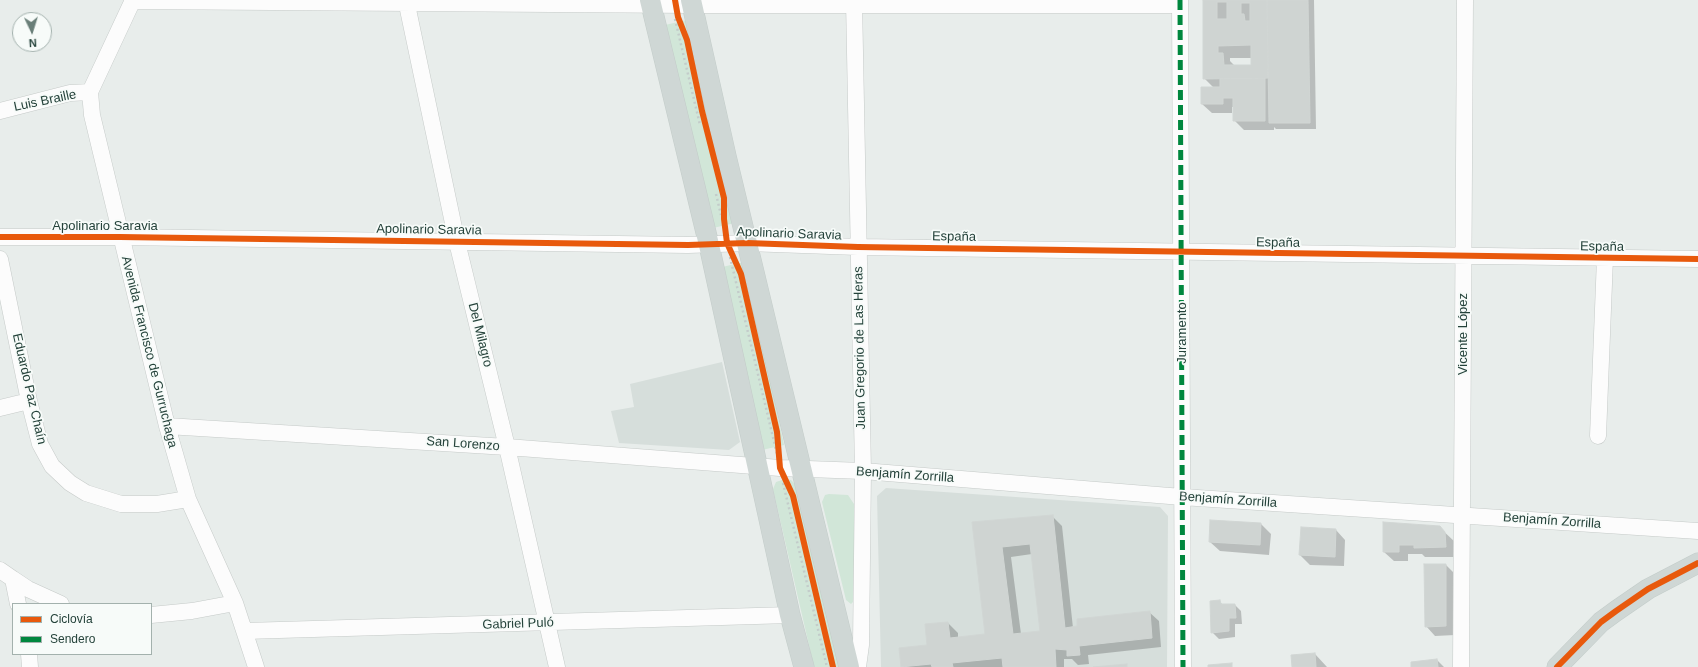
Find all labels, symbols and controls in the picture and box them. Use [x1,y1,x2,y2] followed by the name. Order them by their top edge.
[12,12,52,52] north arrow
[28,37,37,49] text: N
[12,87,78,115] street label: Luis Braille
[52,218,158,234] street label: Apolinario Saravia
[376,221,482,239] street label: Apolinario Saravia
[736,224,842,244] street label: Apolinario Saravia
[932,229,976,245] street label: España
[1256,235,1300,251] street label: España
[1580,239,1624,255] street label: España
[118,255,180,449] street label: Avenida Francisco de Gurruchaga
[851,266,869,430] street label: Juan Gregorio de Las Heras
[1455,293,1471,375] street label: Vicente López
[464,301,496,369] street label: Del Milagro
[1174,302,1190,364] street label: Juramento
[9,332,49,446] street label: Eduardo Paz Chaín
[426,434,500,454] street label: San Lorenzo
[855,464,955,486] street label: Benjamín Zorrilla
[1178,489,1278,511] street label: Benjamín Zorrilla
[1502,510,1602,532] street label: Benjamín Zorrilla
[12,603,152,655] legend
[50,612,93,626] text: Ciclovía
[482,615,554,633] street label: Gabriel Puló
[50,632,95,646] text: Sendero

